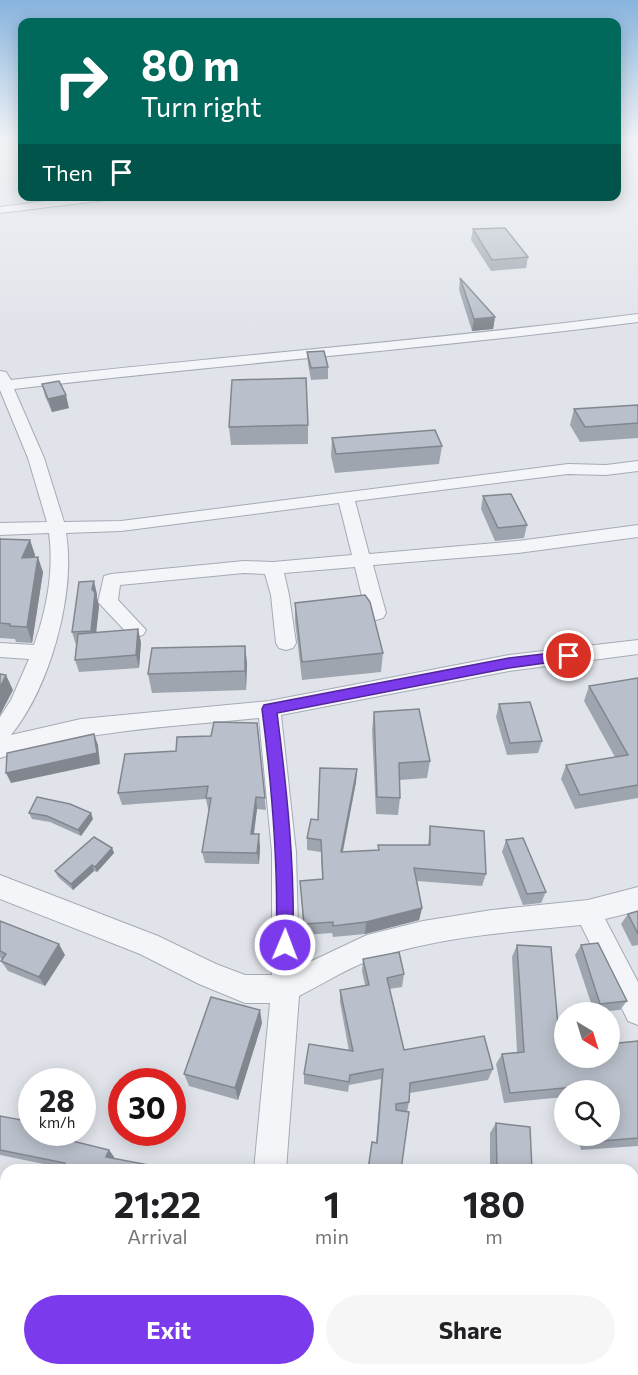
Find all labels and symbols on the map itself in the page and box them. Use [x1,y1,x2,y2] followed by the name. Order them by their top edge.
[543,630,594,681] pin
[253,913,317,977] position arrow
[554,1002,620,1068] north arrow
[108,1068,186,1146] speed limit sign: 30

